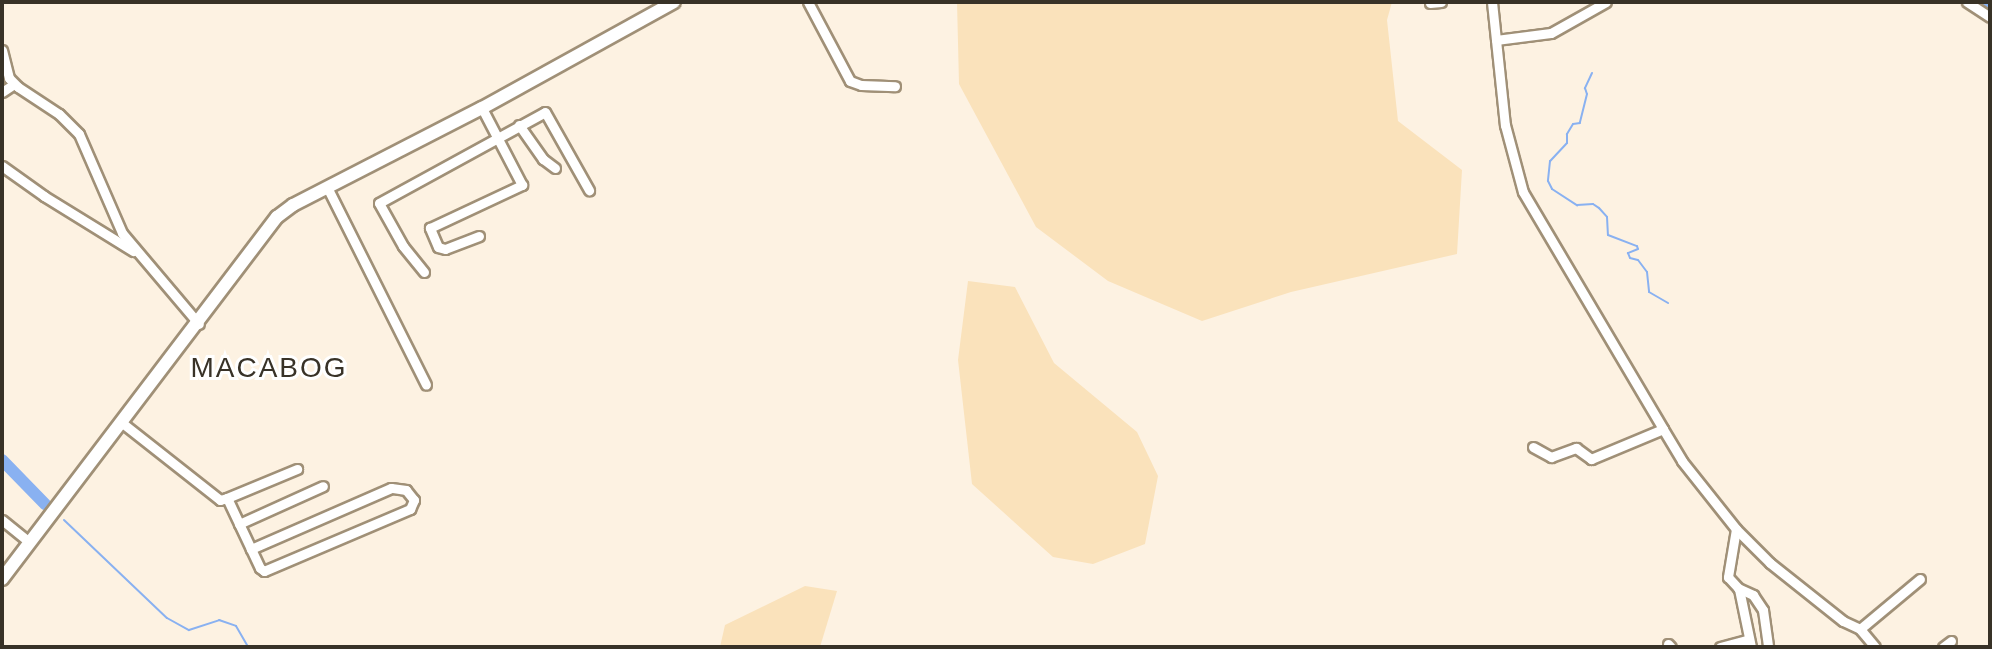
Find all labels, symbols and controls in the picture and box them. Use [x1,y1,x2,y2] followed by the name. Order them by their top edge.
[190,351,348,385] district label: MACABOG

